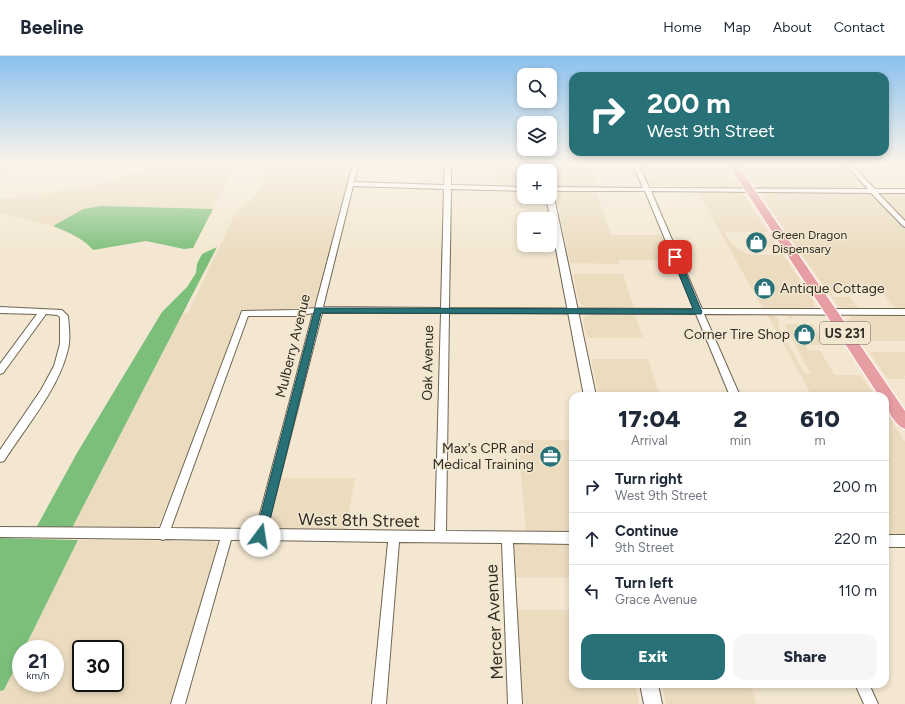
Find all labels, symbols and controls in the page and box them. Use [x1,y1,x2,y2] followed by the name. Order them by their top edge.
[20,16,84,39] text: Beeline
[663,19,702,36] text: Home
[724,19,751,36] text: Map
[773,19,812,36] text: About
[834,19,885,36] text: Contact
[517,68,557,252] map controls
[517,68,557,108] button: search
[647,86,731,120] text: 200 m
[581,88,633,140] icon: right
[517,116,557,156] button: layers
[647,120,775,142] text: West 9th Street
[517,164,557,204] button: +
[517,212,557,252] button: −
[772,228,847,256] place label: Green Dragon Dispensary
[744,229,770,255] shop icon: Green Dragon Dispensary
[658,240,692,274] pin
[664,246,686,268] icon: arrive
[751,275,777,301] shop icon: Antique Cottage
[780,280,885,297] place label: Antique Cottage
[272,292,314,400] street label: Mulberry Avenue
[792,321,818,347] shop icon: Corner Tire Shop
[820,322,870,344] road number: US 231
[419,325,437,401] street label: Oak Avenue
[684,326,790,343] place label: Corner Tire Shop
[618,404,681,433] text: 17:04
[733,404,747,433] text: 2
[800,404,840,433] text: 610
[631,433,668,448] text: Arrival
[730,433,751,448] text: min
[814,433,826,448] text: m
[433,440,534,473] place label: Max's CPR and Medical Training
[537,443,563,469] office icon: Max's CPR and Medical Training
[615,470,683,488] text: Turn right
[581,476,603,498] icon: right
[833,478,877,496] text: 200 m
[615,488,707,503] text: West 9th Street
[298,509,420,531] street label: West 8th Street
[239,515,281,557] position arrow
[615,522,678,540] text: Continue
[581,528,603,550] icon: ahead
[834,530,877,548] text: 220 m
[615,540,674,555] text: 9th Street
[481,564,507,680] street label: Mercer Avenue
[615,574,673,592] text: Turn left
[581,580,603,602] icon: left
[839,582,877,600] text: 110 m
[615,592,697,607] text: Grace Avenue
[581,634,725,680] button: Exit
[733,634,877,680] button: Share
[72,640,124,692] speed limit sign: 30
[28,649,48,673] text: 21
[27,669,49,682] text: km/h

